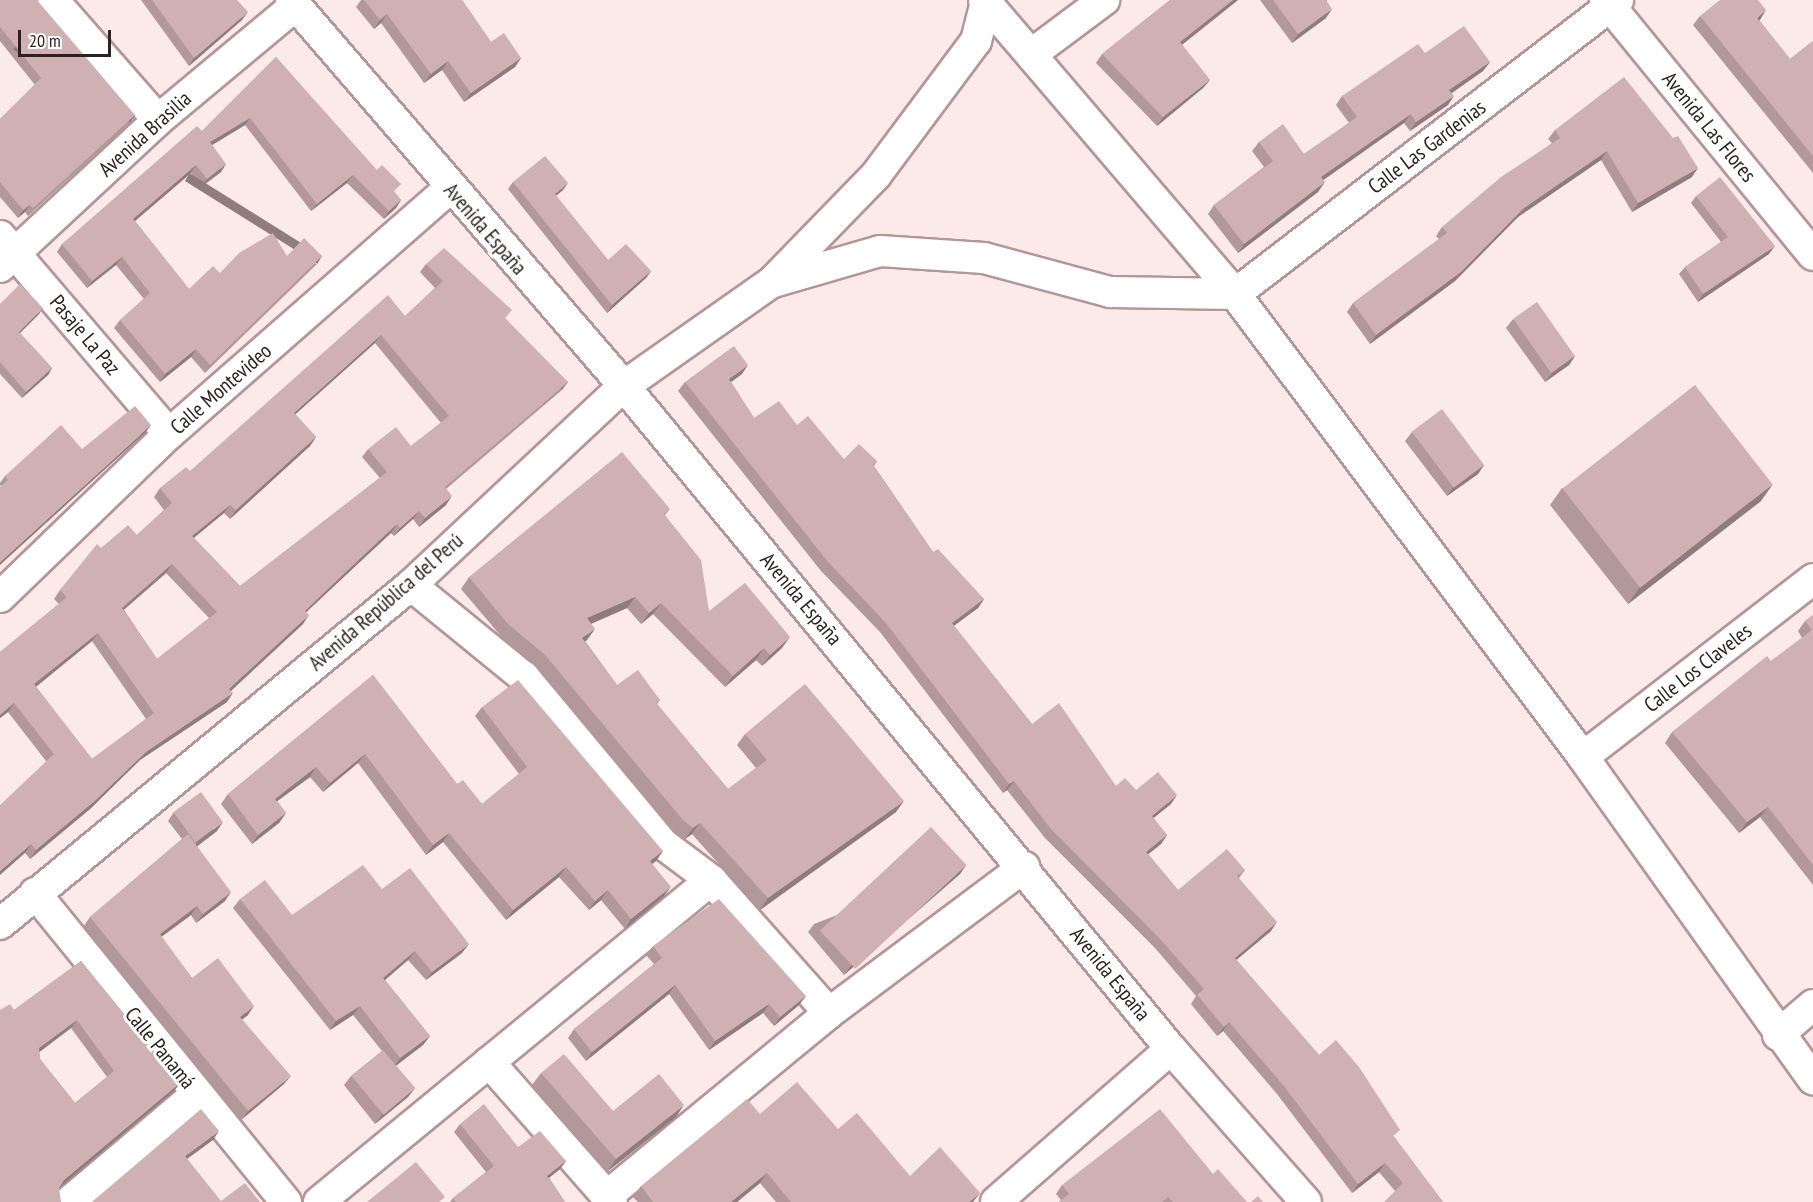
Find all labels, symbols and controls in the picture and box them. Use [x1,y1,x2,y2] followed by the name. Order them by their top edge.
[21,18,114,56] scale bar
[29,29,61,52] text: 20 m
[1657,67,1761,187] street label: Avenida Las Flores
[94,86,196,182] street label: Avenida Brasilia
[1363,95,1491,199] street label: Calle Las Gardenias
[438,178,532,280] street label: Avenida España
[44,290,126,380] street label: Pasaje La Paz
[165,338,277,440] street label: Calle Montevideo
[304,528,468,676] street label: Avenida República del Perú
[755,548,847,650] street label: Avenida España
[1639,618,1757,718] street label: Calle Los Claveles
[1065,922,1155,1026] street label: Avenida España
[119,1002,201,1094] street label: Calle Panamá

